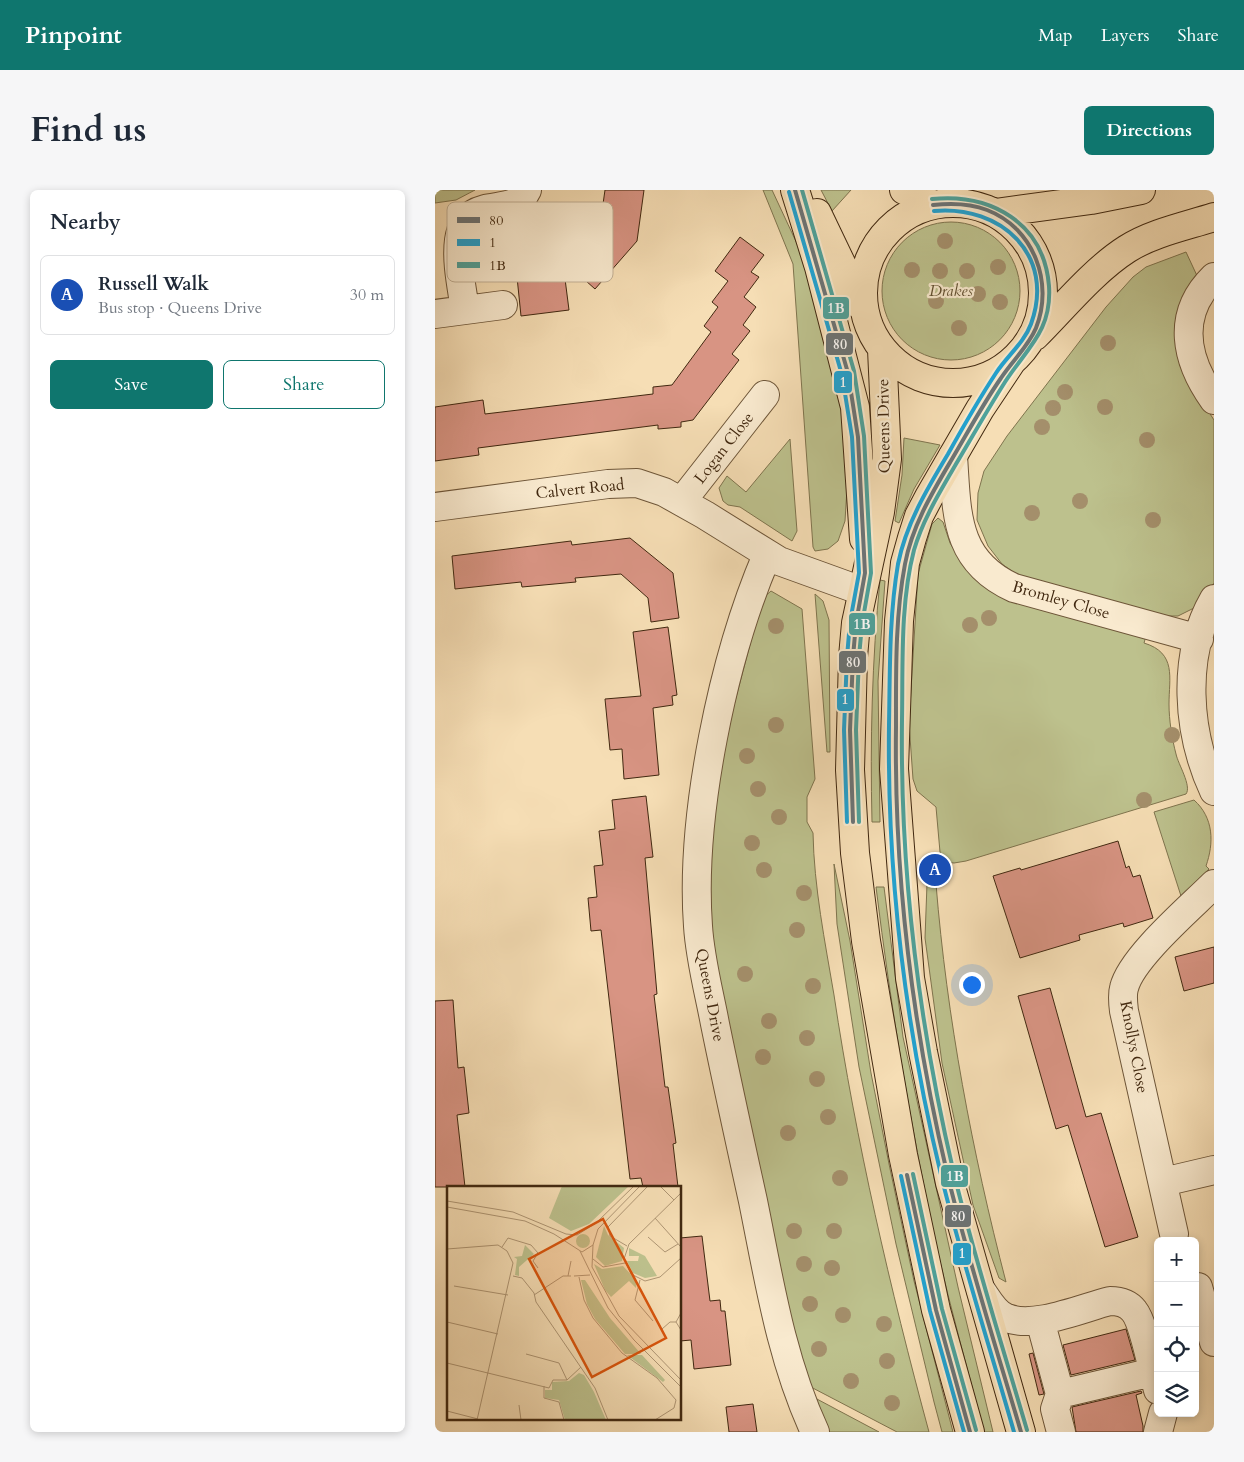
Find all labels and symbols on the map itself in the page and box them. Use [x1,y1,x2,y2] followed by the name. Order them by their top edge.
[447,202,613,282] legend
[489,211,503,230] text: 80
[489,233,496,252] text: 1
[489,256,506,275] text: 1B
[929,280,974,302] park label: Drakes
[822,296,850,320] line badge: 1B
[827,299,845,318] text: 1B
[825,332,854,356] line badge: 80
[833,335,847,354] text: 80
[833,370,853,394] line badge: 1
[839,373,847,392] text: 1
[872,379,896,473] street label: Queens Drive
[689,408,759,488] street label: Logan Close
[535,473,626,505] street label: Calvert Road
[1010,576,1112,624] street label: Bromley Close
[848,612,876,636] line badge: 1B
[853,615,871,634] text: 1B
[838,650,867,674] line badge: 80
[846,653,860,672] text: 80
[836,688,855,712] line badge: 1
[841,690,849,709] text: 1
[919,851,951,889] pin: A
[690,946,730,1044] street label: Queens Drive
[959,972,985,998] your location
[1114,999,1154,1095] street label: Knollys Close
[940,1164,969,1188] line badge: 1B
[946,1167,964,1186] text: 1B
[447,1186,681,1420] inset map
[944,1204,972,1228] line badge: 80
[951,1207,965,1226] text: 80
[952,1242,972,1266] line badge: 1
[958,1244,966,1263] text: 1

